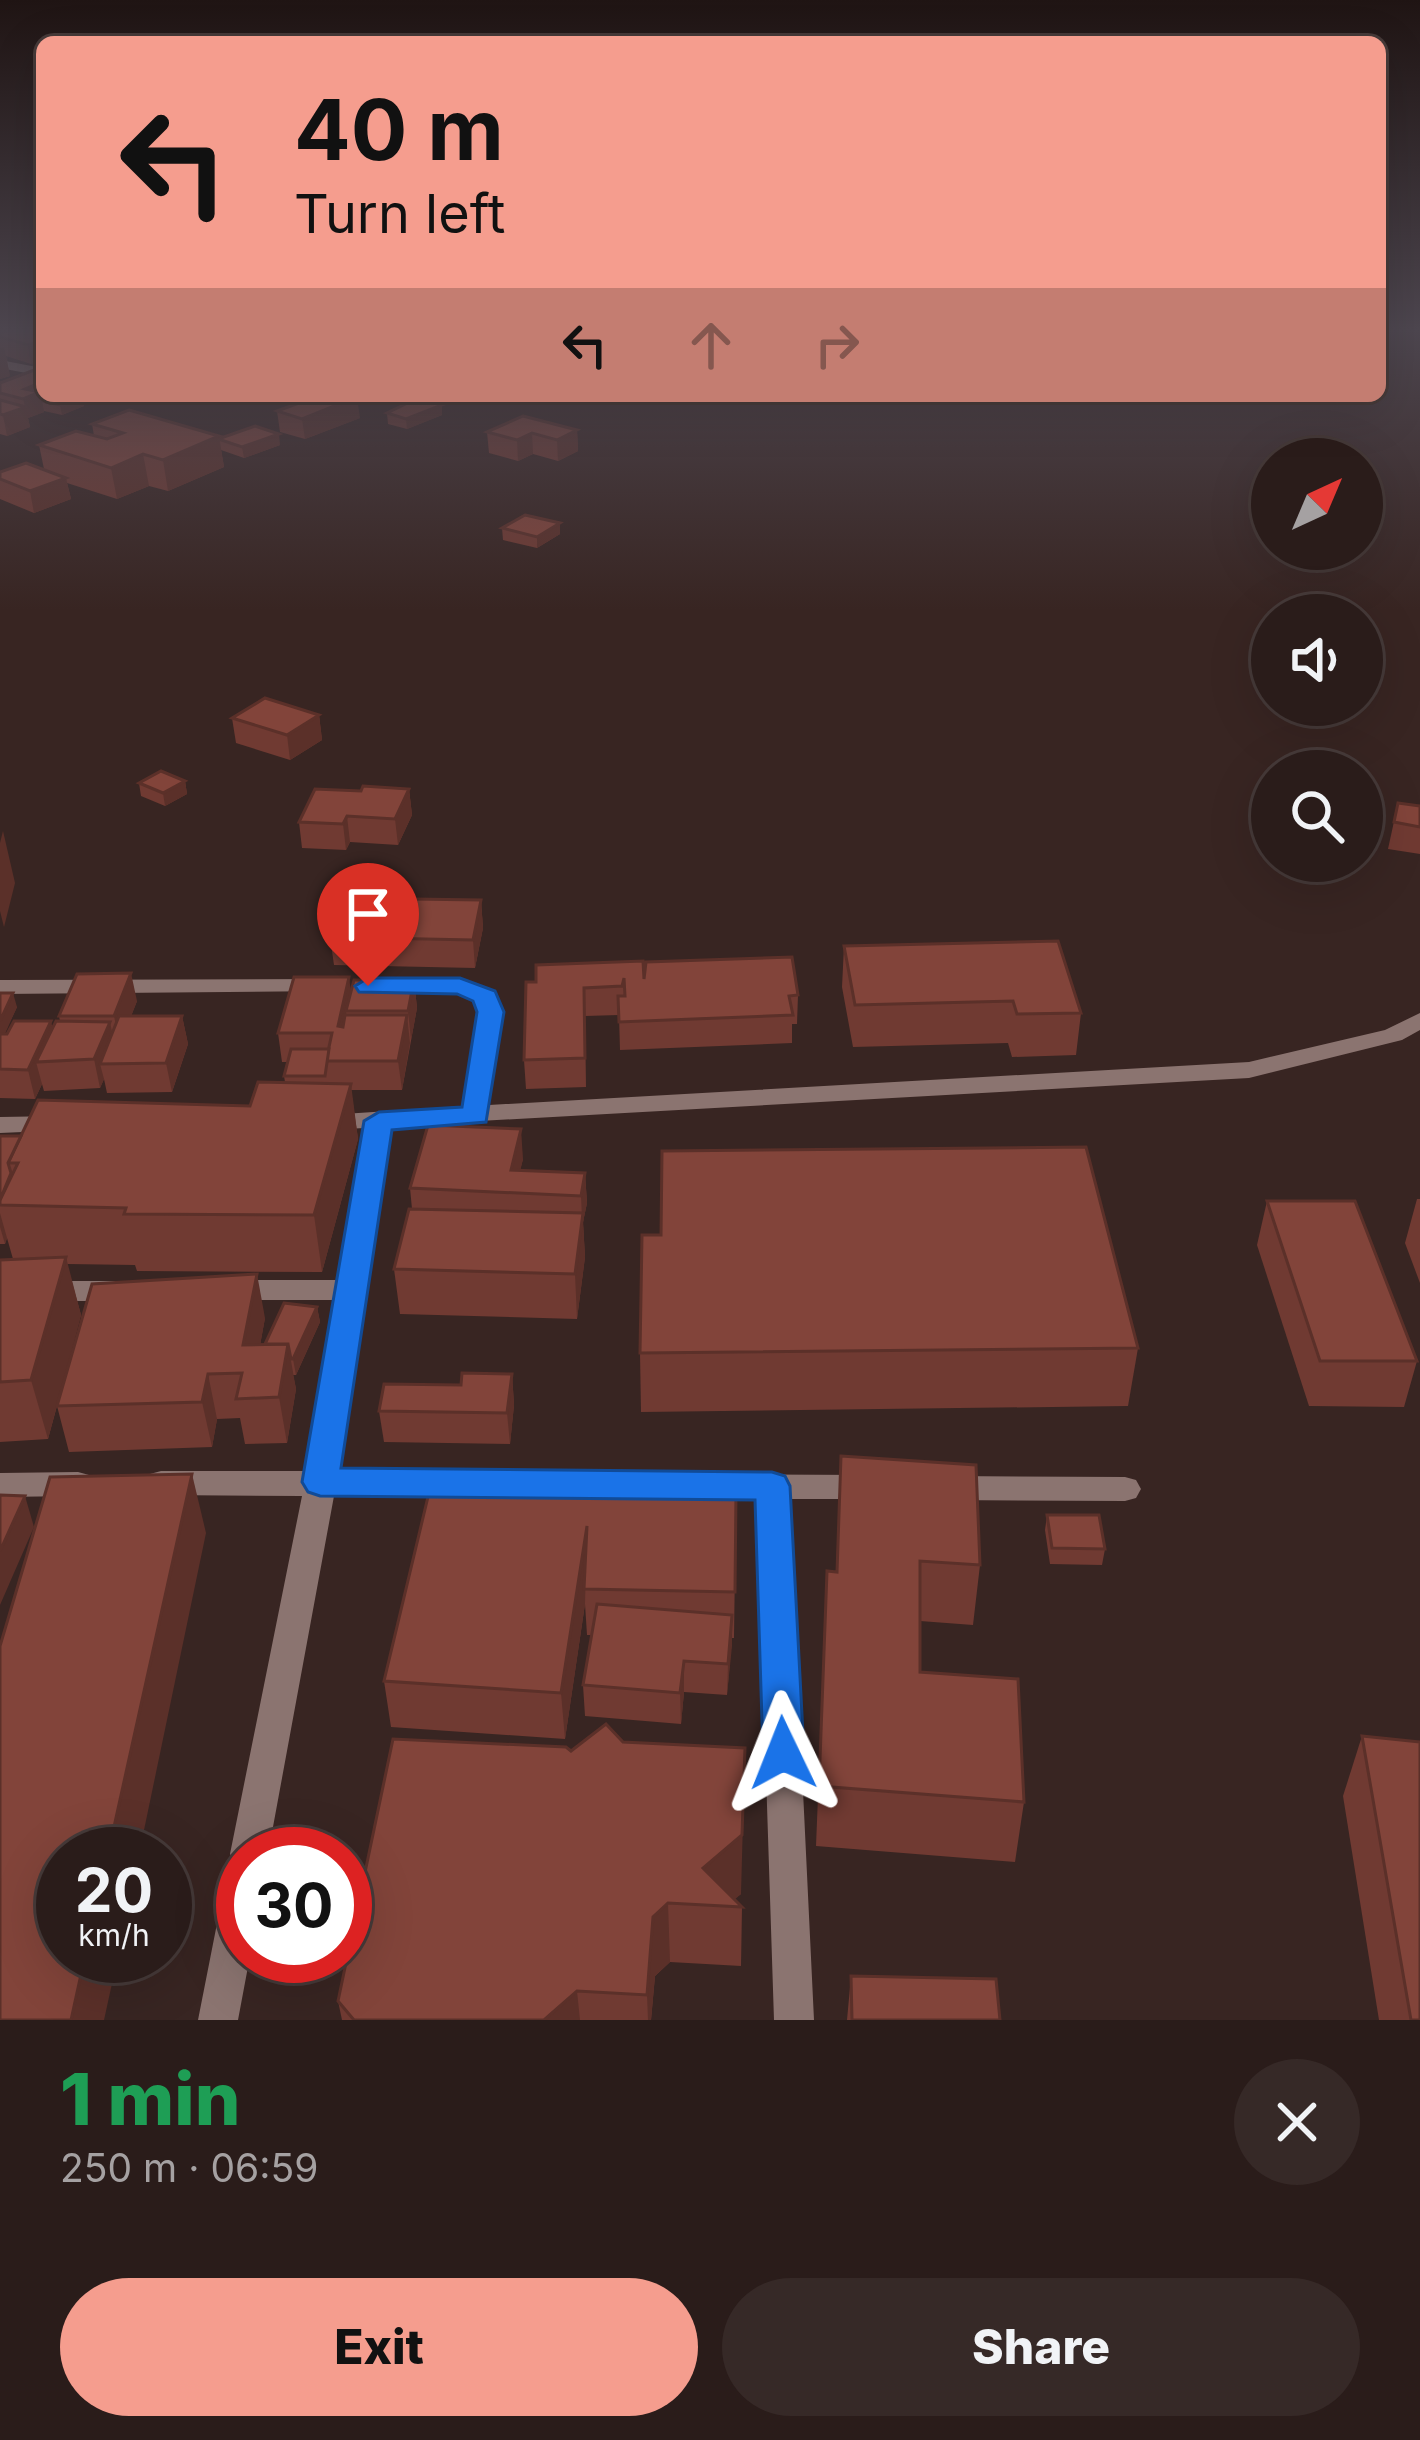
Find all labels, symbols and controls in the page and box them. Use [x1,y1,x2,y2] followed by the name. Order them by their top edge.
[294,79,504,180] text: 40 m
[96,84,252,240] icon: left
[294,181,505,246] text: Turn left
[552,312,618,378] icon: left
[678,312,744,378] icon: ahead
[804,312,870,378] icon: right
[1251,438,1383,570] north arrow
[1251,438,1383,882] map controls
[1251,594,1383,726] button: sound
[1251,750,1383,882] button: search
[317,863,419,986] pin
[335,881,401,947] icon: arrive
[720,1690,846,1816] position arrow
[216,1827,372,1983] speed limit sign: 30
[75,1854,153,1926] text: 20
[78,1917,150,1953] text: km/h
[60,2055,240,2142] text: 1 min
[1234,2059,1360,2185] button: close
[60,2144,318,2191] text: 250 m · 06:59
[60,2278,698,2416] button: Exit
[722,2278,1360,2416] button: Share

